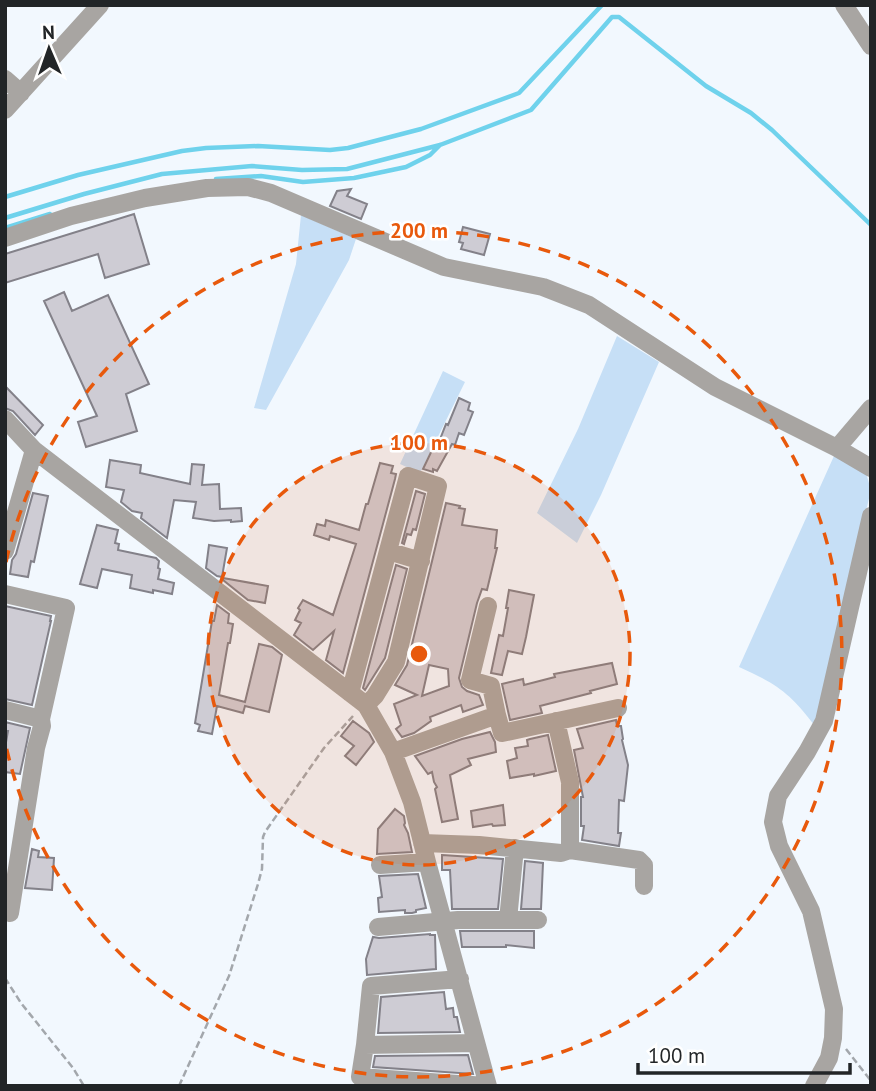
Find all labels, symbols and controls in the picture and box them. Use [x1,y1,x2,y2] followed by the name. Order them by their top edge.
[14,14,84,84] north arrow
[42,20,55,44] text: N
[390,217,448,244] text: 200 m
[390,429,448,456] text: 100 m
[407,642,431,666] centre of rings
[638,1032,850,1076] scale bar
[648,1042,705,1069] text: 100 m

